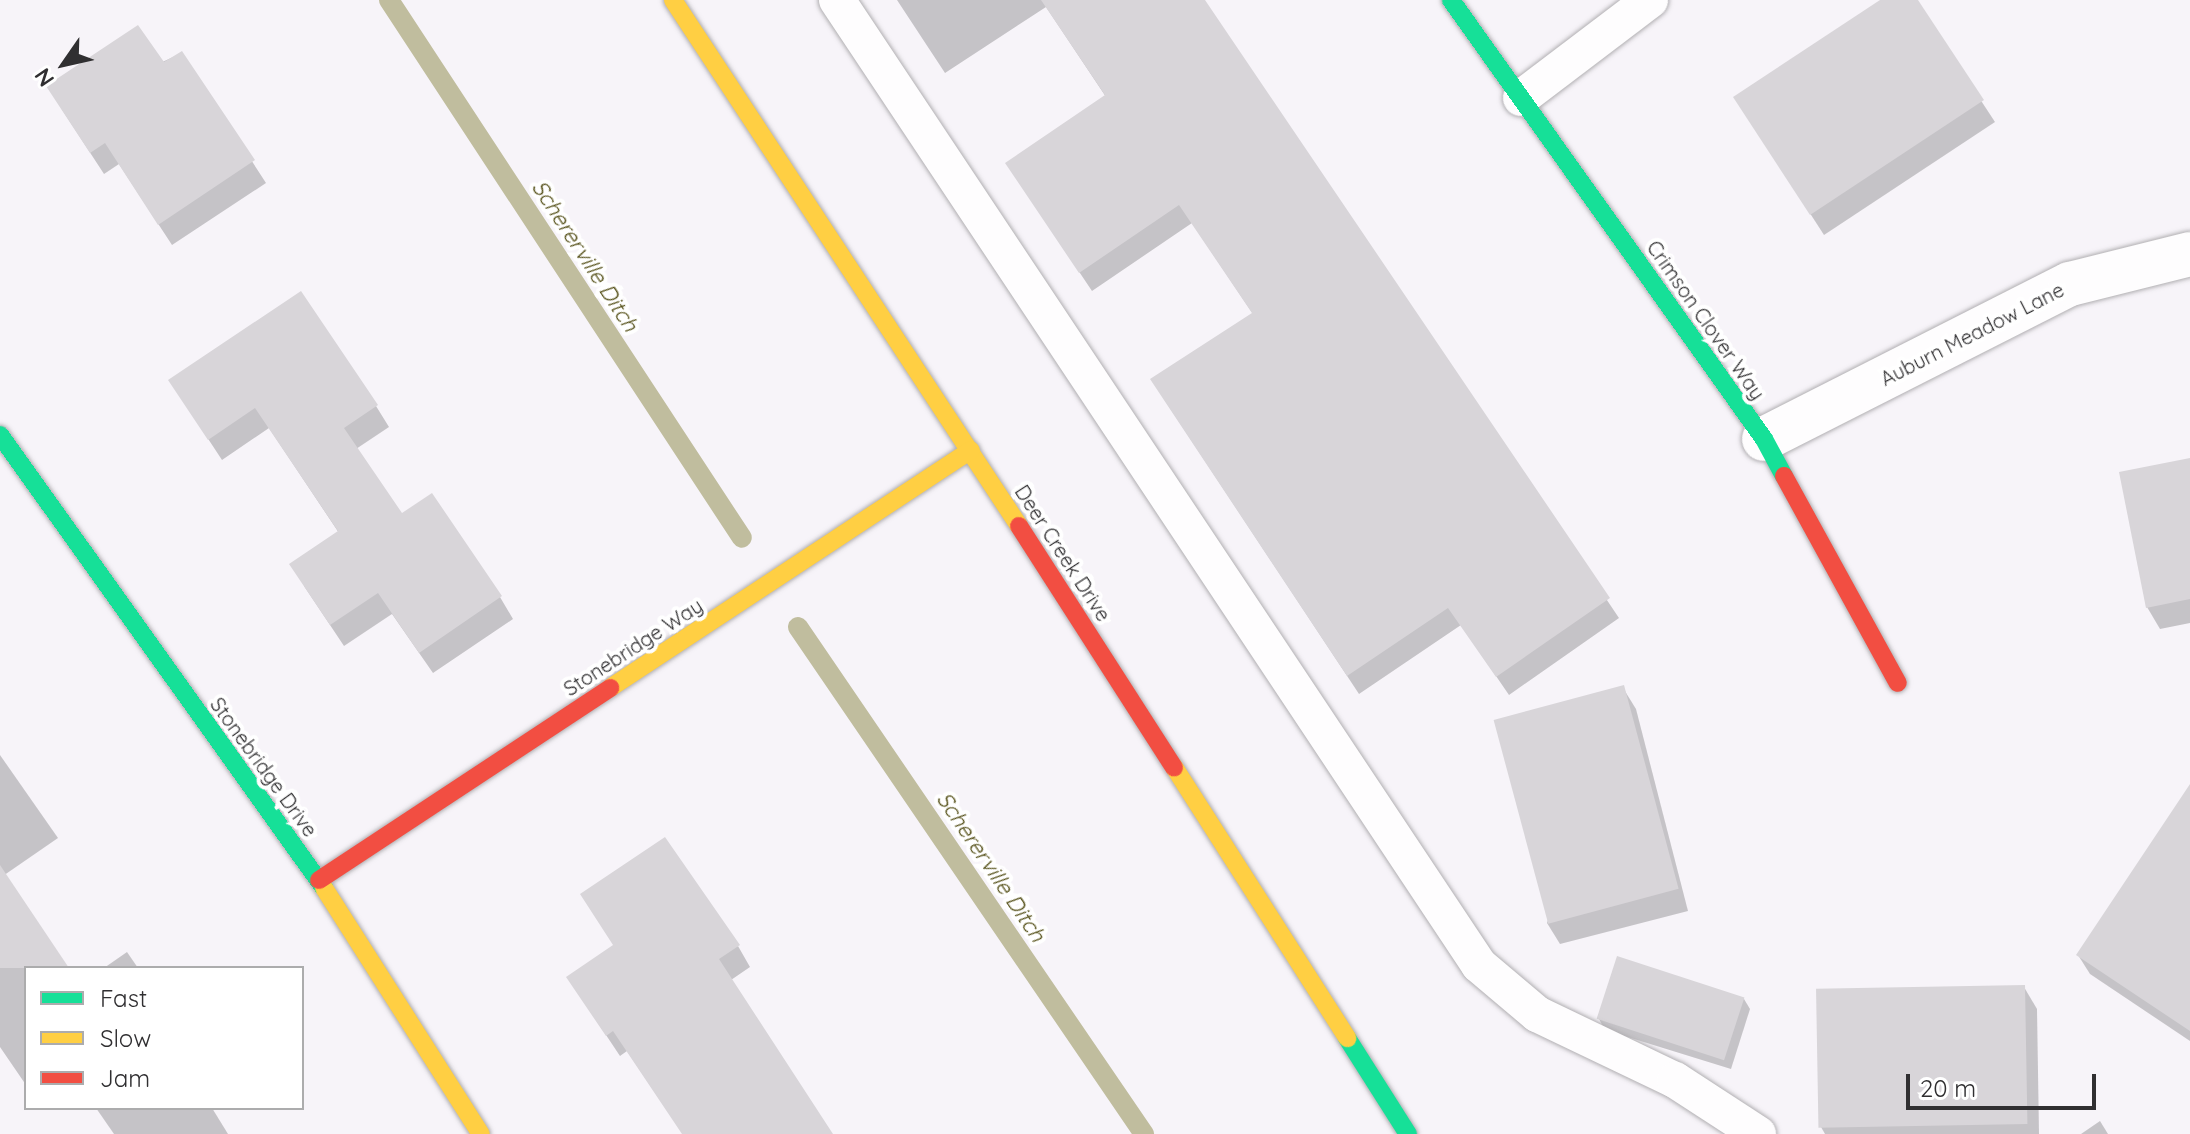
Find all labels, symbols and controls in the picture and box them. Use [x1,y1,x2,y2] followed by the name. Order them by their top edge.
[24,24,104,104] north arrow
[28,63,60,92] text: N
[526,175,644,337] water label: Schererville Ditch
[1642,236,1770,404] street label: Crimson Clover Way
[1876,277,2068,391] street label: Auburn Meadow Lane
[1010,480,1116,626] street label: Deer Creek Drive
[559,593,707,701] street label: Stonebridge Way
[205,693,323,841] street label: Stonebridge Drive
[931,787,1051,947] water label: Schererville Ditch
[24,966,304,1110] legend
[100,983,147,1013] text: Fast
[100,1023,151,1053] text: Slow
[1910,1058,2100,1108] scale bar
[100,1063,150,1093] text: Jam
[1920,1073,1976,1103] text: 20 m

